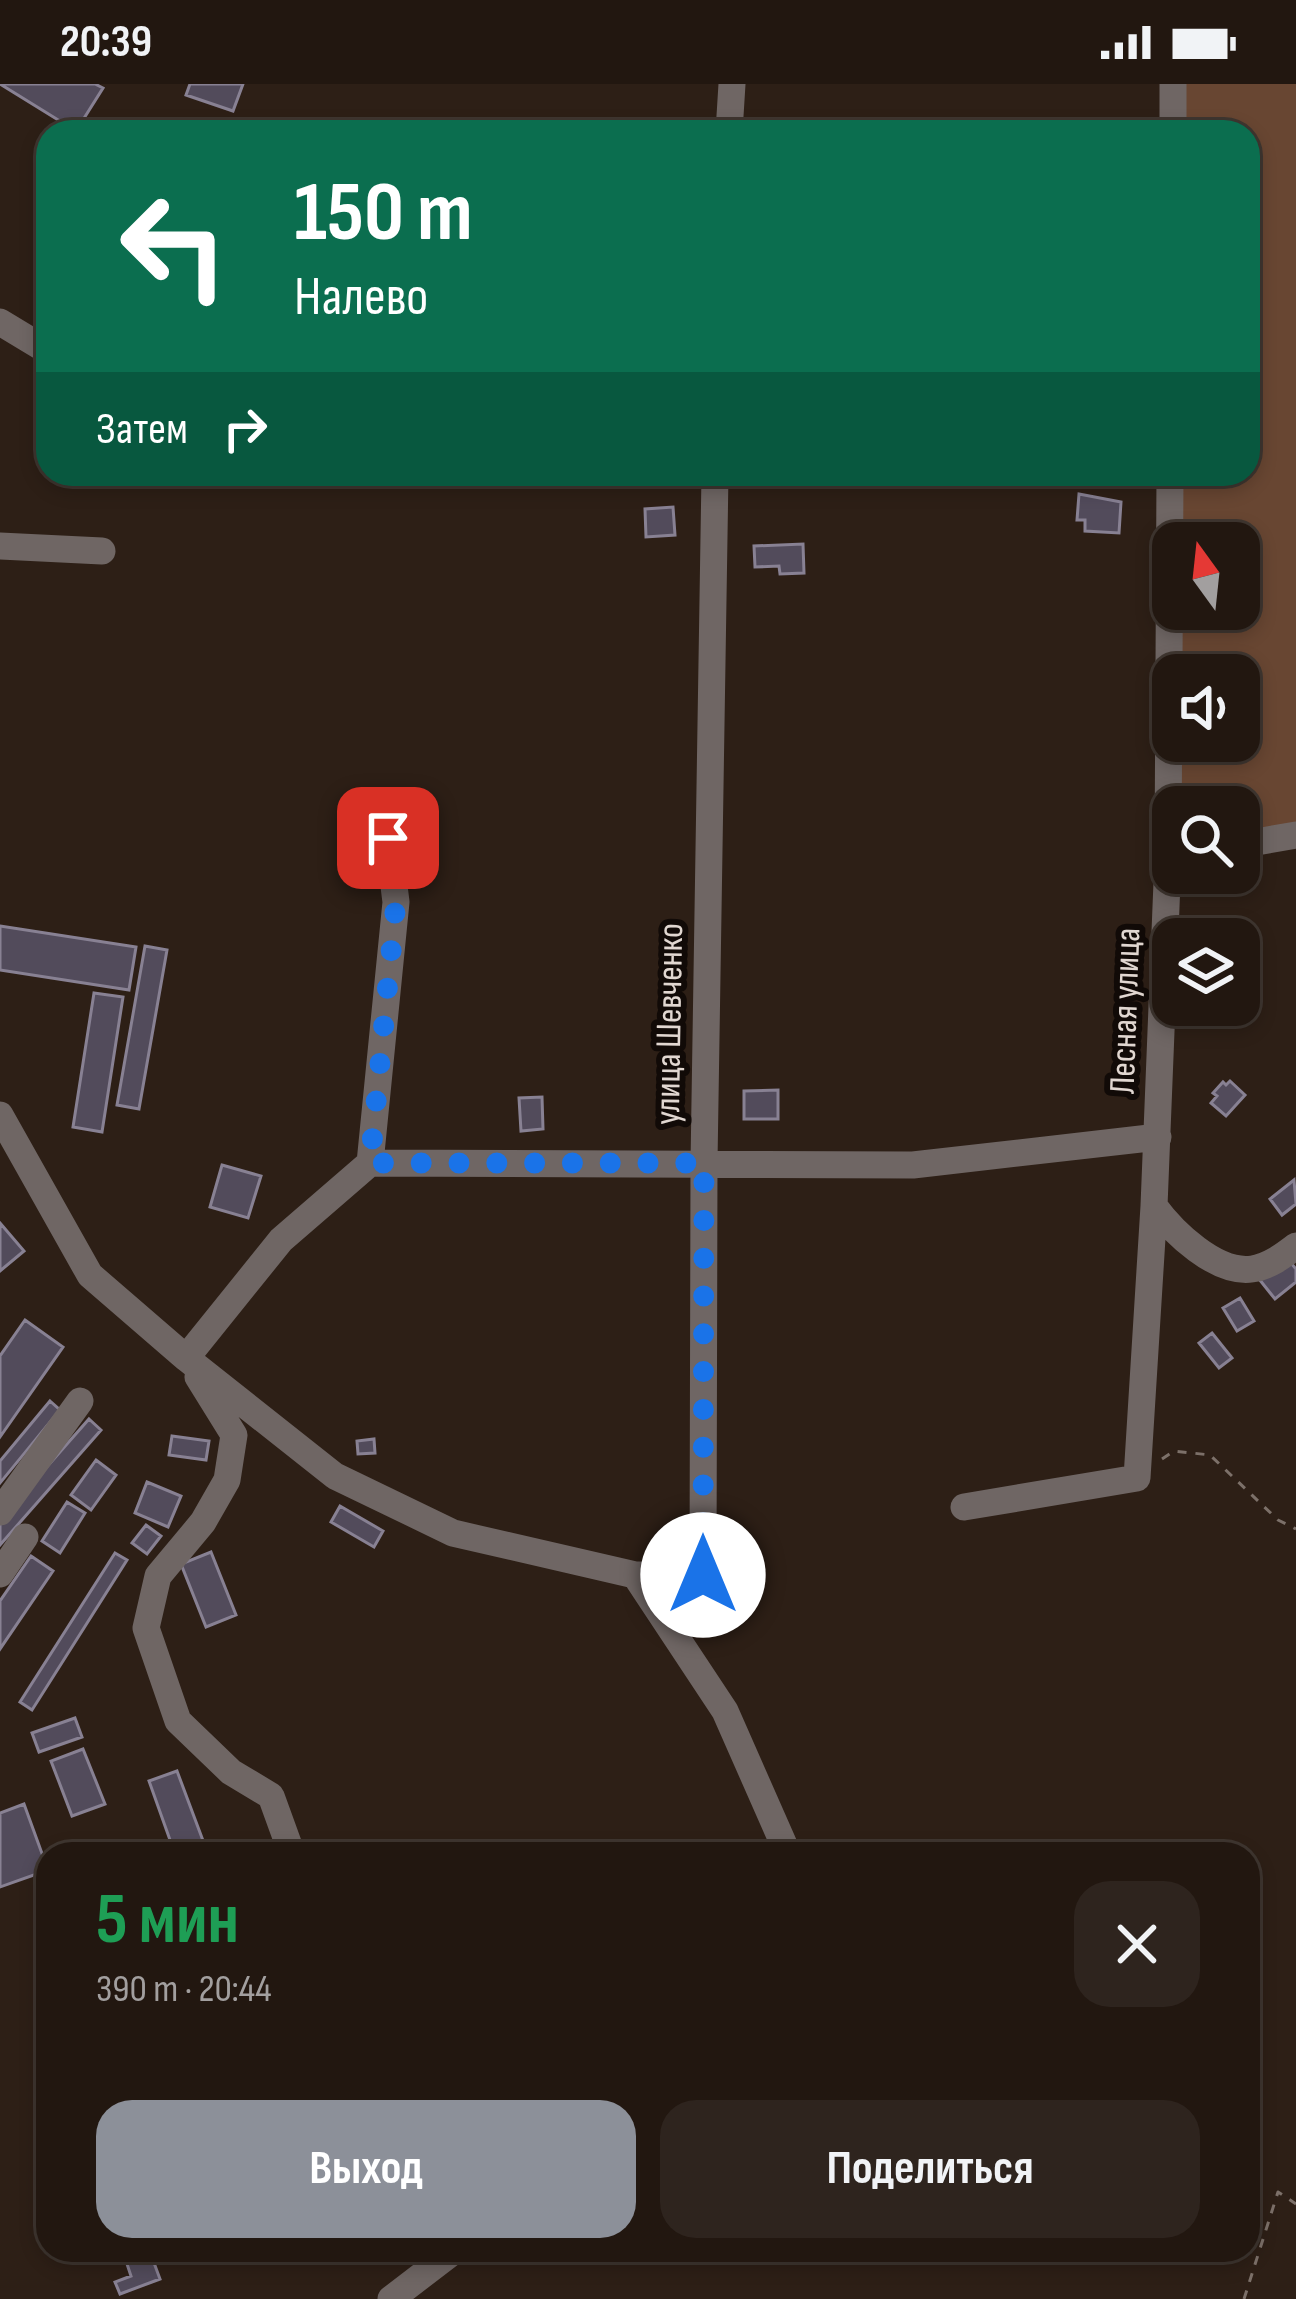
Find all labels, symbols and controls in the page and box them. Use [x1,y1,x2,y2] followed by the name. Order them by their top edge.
[60,15,152,70] text: 20:39
[294,163,473,264] text: 150 m
[96,168,252,324] icon: left
[294,265,428,330] text: Налево
[212,396,278,462] icon: right
[96,402,188,457] text: Затем
[1152,522,1260,630] north arrow
[1152,522,1260,1026] map controls
[1152,654,1260,762] button: sound
[1152,786,1260,894] button: search
[337,787,439,889] pin
[355,805,421,871] icon: arrive
[1152,918,1260,1026] button: layers
[647,923,693,1125] street label: улица Шевченко
[1102,927,1150,1095] street label: Лесная улица
[640,1512,766,1638] position arrow
[96,1877,239,1964] text: 5 мин
[1074,1881,1200,2007] button: close
[96,1966,272,2013] text: 390 m · 20:44
[96,2100,636,2238] button: Выход
[660,2100,1200,2238] button: Поделиться

